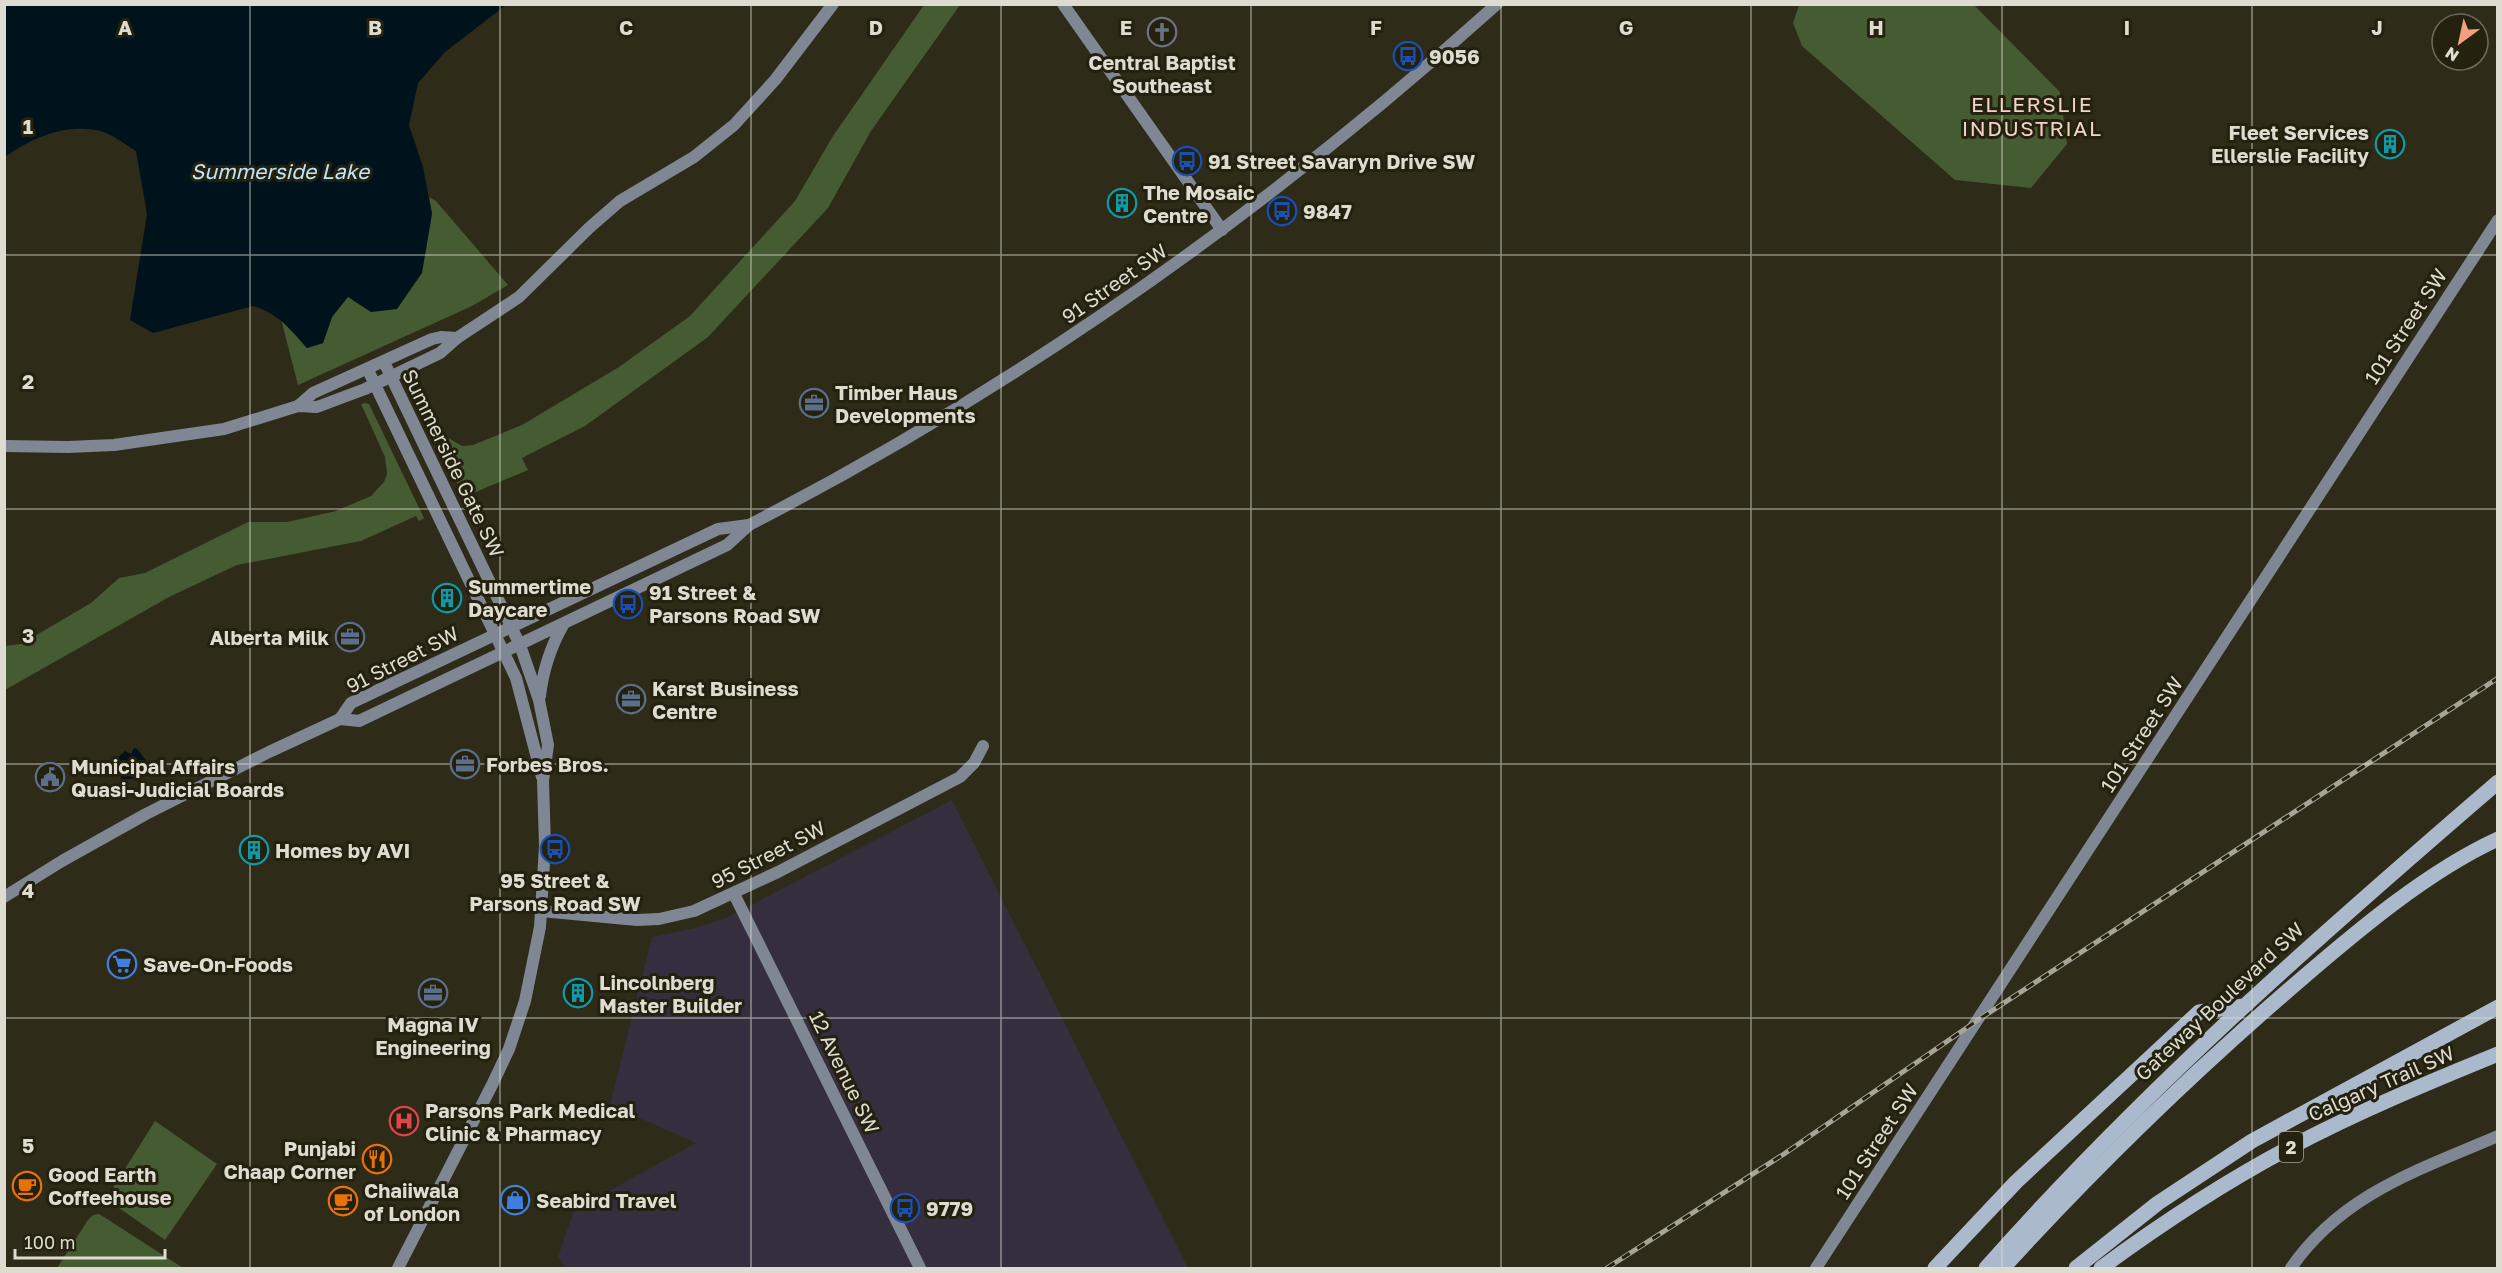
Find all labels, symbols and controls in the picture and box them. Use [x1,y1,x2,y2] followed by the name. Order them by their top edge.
[2430,12,2490,72] north arrow
[118,15,132,39] text: A
[368,15,382,39] text: B
[619,15,633,39] text: C
[869,15,883,39] text: D
[1120,15,1132,39] text: E
[1370,15,1382,39] text: F
[1619,15,1633,39] text: G
[1868,15,1884,39] text: H
[2124,15,2130,39] text: I
[2371,15,2383,39] text: J
[1146,16,1178,48] church icon: Central Baptist Southeast
[1392,40,1424,72] bus stop icon: 9056
[2441,43,2462,66] text: N
[1429,44,1480,68] place label: 9056
[1088,50,1236,97] place label: Central Baptist Southeast
[1962,91,2102,141] district label: ELLERSLIE INDUSTRIAL
[23,114,33,138] text: 1
[2211,120,2369,167] place label: Fleet Services Ellerslie Facility
[2374,128,2406,160] building icon: Fleet Services Ellerslie Facility
[1171,145,1203,177] bus stop icon: 91 Street Savaryn Drive SW
[1208,149,1475,173] place label: 91 Street Savaryn Drive SW
[191,158,371,184] water label: Summerside Lake
[1143,180,1254,227] place label: The Mosaic Centre
[1106,187,1138,219] building icon: The Mosaic Centre
[1266,195,1298,227] bus stop icon: 9847
[1303,199,1352,223] place label: 9847
[1057,238,1171,328] street label: 91 Street SW
[2359,264,2451,388] street label: 101 Street SW
[398,365,510,561] street label: Summerside Gate SW
[22,369,34,393] text: 2
[835,380,976,427] place label: Timber Haus Developments
[798,387,830,419] office icon: Timber Haus Developments
[468,574,591,621] place label: Summertime Daycare
[649,580,821,627] place label: 91 Street & Parsons Road SW
[431,582,463,614] building icon: Summertime Daycare
[612,588,644,620] bus stop icon: 91 Street & Parsons Road SW
[342,620,462,698] street label: 91 Street SW
[334,621,366,653] office icon: Alberta Milk
[22,623,34,647] text: 3
[210,625,329,649] place label: Alberta Milk
[2095,672,2187,796] street label: 101 Street SW
[652,676,799,723] place label: Karst Business Centre
[615,683,647,715] office icon: Karst Business Centre
[449,748,481,780] office icon: Forbes Bros.
[486,752,609,776] place label: Forbes Bros.
[71,754,284,801] place label: Municipal Affairs Quasi-Judicial Boards
[34,761,66,793] public building icon: Municipal Affairs Quasi-Judicial Boards
[707,815,829,893] street label: 95 Street SW
[539,833,571,865] bus stop icon: 95 Street & Parsons Road SW
[238,834,270,866] building icon: Homes by AVI
[275,838,410,862] place label: Homes by AVI
[469,868,641,915] place label: 95 Street & Parsons Road SW
[22,878,34,902] text: 4
[2130,917,2308,1085] street label: Gateway Boulevard SW
[106,948,138,980] supermarket icon: Save-On-Foods
[143,952,293,976] place label: Save-On-Foods
[599,970,742,1017] place label: Lincolnberg Master Builder
[417,977,449,1009] office icon: Magna IV Engineering
[562,977,594,1009] building icon: Lincolnberg Master Builder
[805,1007,885,1137] street label: 12 Avenue SW
[375,1012,491,1059] place label: Magna IV Engineering
[2304,1040,2458,1126] street label: Calgary Trail SW
[1830,1079,1922,1203] street label: 101 Street SW
[425,1098,636,1145] place label: Parsons Park Medical Clinic & Pharmacy
[388,1105,420,1137] hospital icon: Parsons Park Medical Clinic & Pharmacy
[2279,1132,2303,1162] road number: 2
[22,1133,34,1157] text: 5
[224,1136,356,1183] place label: Punjabi Chaap Corner
[361,1143,393,1175] restaurant icon: Punjabi Chaap Corner
[48,1162,172,1209] place label: Good Earth Coffeehouse
[11,1170,43,1202] cafe icon: Good Earth Coffeehouse
[364,1178,460,1225] place label: Chaiiwala of London
[499,1184,531,1216] shop icon: Seabird Travel
[327,1185,359,1217] cafe icon: Chaiiwala of London
[536,1188,677,1212] place label: Seabird Travel
[889,1192,921,1224] bus stop icon: 9779
[926,1196,973,1220] place label: 9779
[15,1222,165,1260] scale bar
[24,1231,75,1253] text: 100 m

